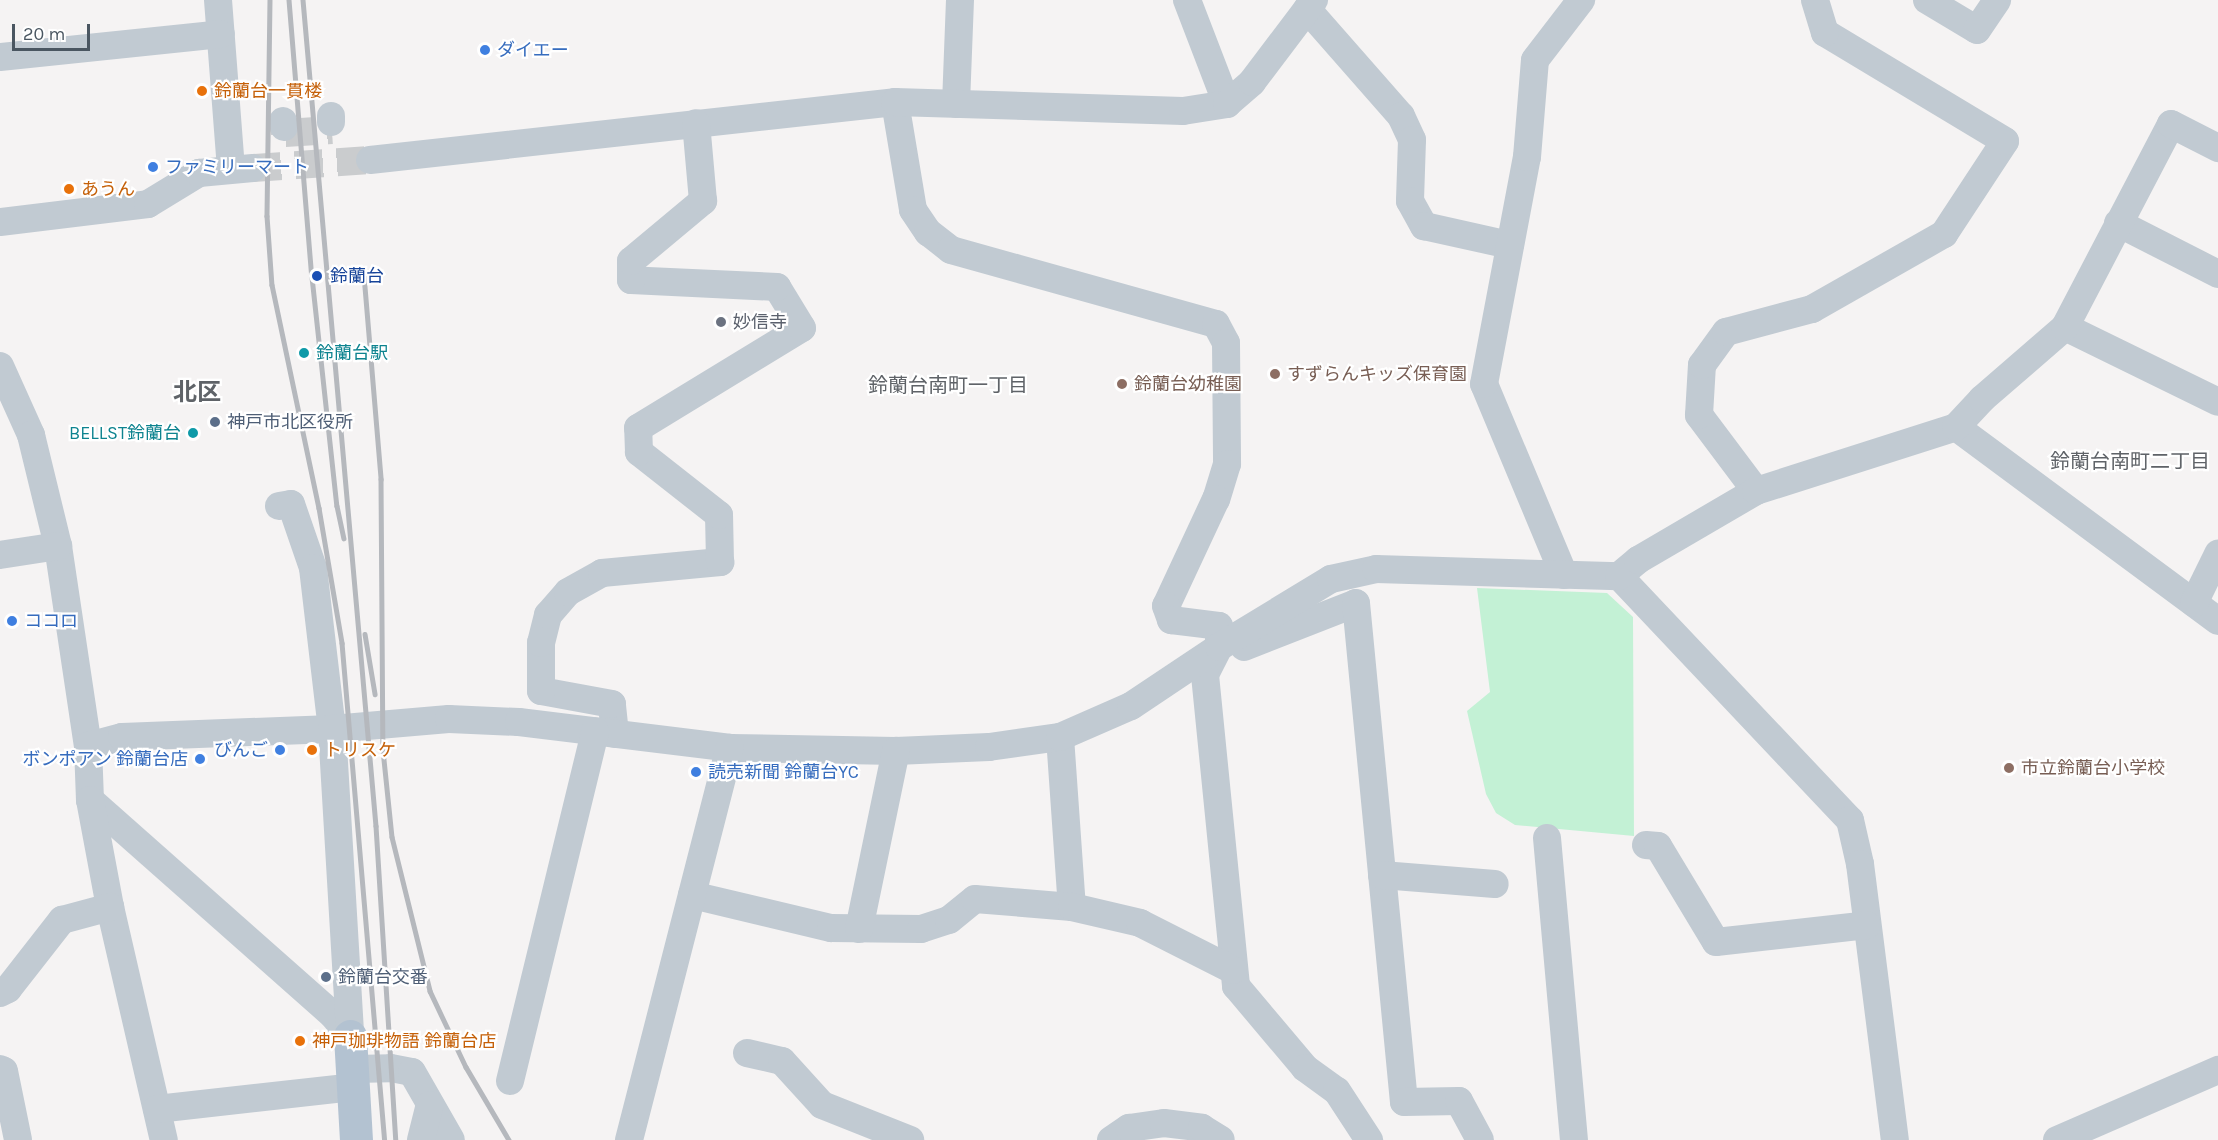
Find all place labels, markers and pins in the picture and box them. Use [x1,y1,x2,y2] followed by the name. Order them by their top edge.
[497,39,569,61] place label: ダイエー
[478,43,492,57] marker: ダイエー
[214,80,322,102] place label: 鈴蘭台一貫楼
[195,84,209,98] marker: 鈴蘭台一貫楼
[165,156,309,178] place label: ファミリーマート
[146,160,160,174] marker: ファミリーマート
[81,178,135,200] place label: あうん
[62,182,76,196] marker: あうん
[330,265,384,287] place label: 鈴蘭台
[308,267,326,285] marker: 鈴蘭台
[733,311,787,333] place label: 妙信寺
[714,315,728,329] marker: 妙信寺
[316,342,388,364] place label: 鈴蘭台駅
[297,346,311,360] marker: 鈴蘭台駅
[1287,363,1467,385] place label: すずらんキッズ保育園
[1268,367,1282,381] marker: すずらんキッズ保育園
[1134,373,1242,395] place label: 鈴蘭台幼稚園
[1115,377,1129,391] marker: 鈴蘭台幼稚園
[227,411,353,433] place label: 神戸市北区役所
[208,415,222,429] marker: 神戸市北区役所
[69,422,181,444] place label: BELLST鈴蘭台
[186,426,200,440] marker: BELLST鈴蘭台
[24,610,78,632] place label: ココロ
[5,614,19,628] marker: ココロ
[214,739,268,761] place label: びんご
[324,739,396,761] place label: トリスケ
[273,743,287,757] marker: びんご
[305,743,319,757] marker: トリスケ
[22,748,188,770] place label: ボンポアン 鈴蘭台店
[193,752,207,766] marker: ボンポアン 鈴蘭台店
[2021,757,2165,779] place label: 市立鈴蘭台小学校
[708,761,859,783] place label: 読売新聞 鈴蘭台YC
[2002,761,2016,775] marker: 市立鈴蘭台小学校
[689,765,703,779] marker: 読売新聞 鈴蘭台YC
[338,966,428,988] place label: 鈴蘭台交番
[319,970,333,984] marker: 鈴蘭台交番
[312,1030,496,1052] place label: 神戸珈琲物語 鈴蘭台店
[293,1034,307,1048] marker: 神戸珈琲物語 鈴蘭台店

